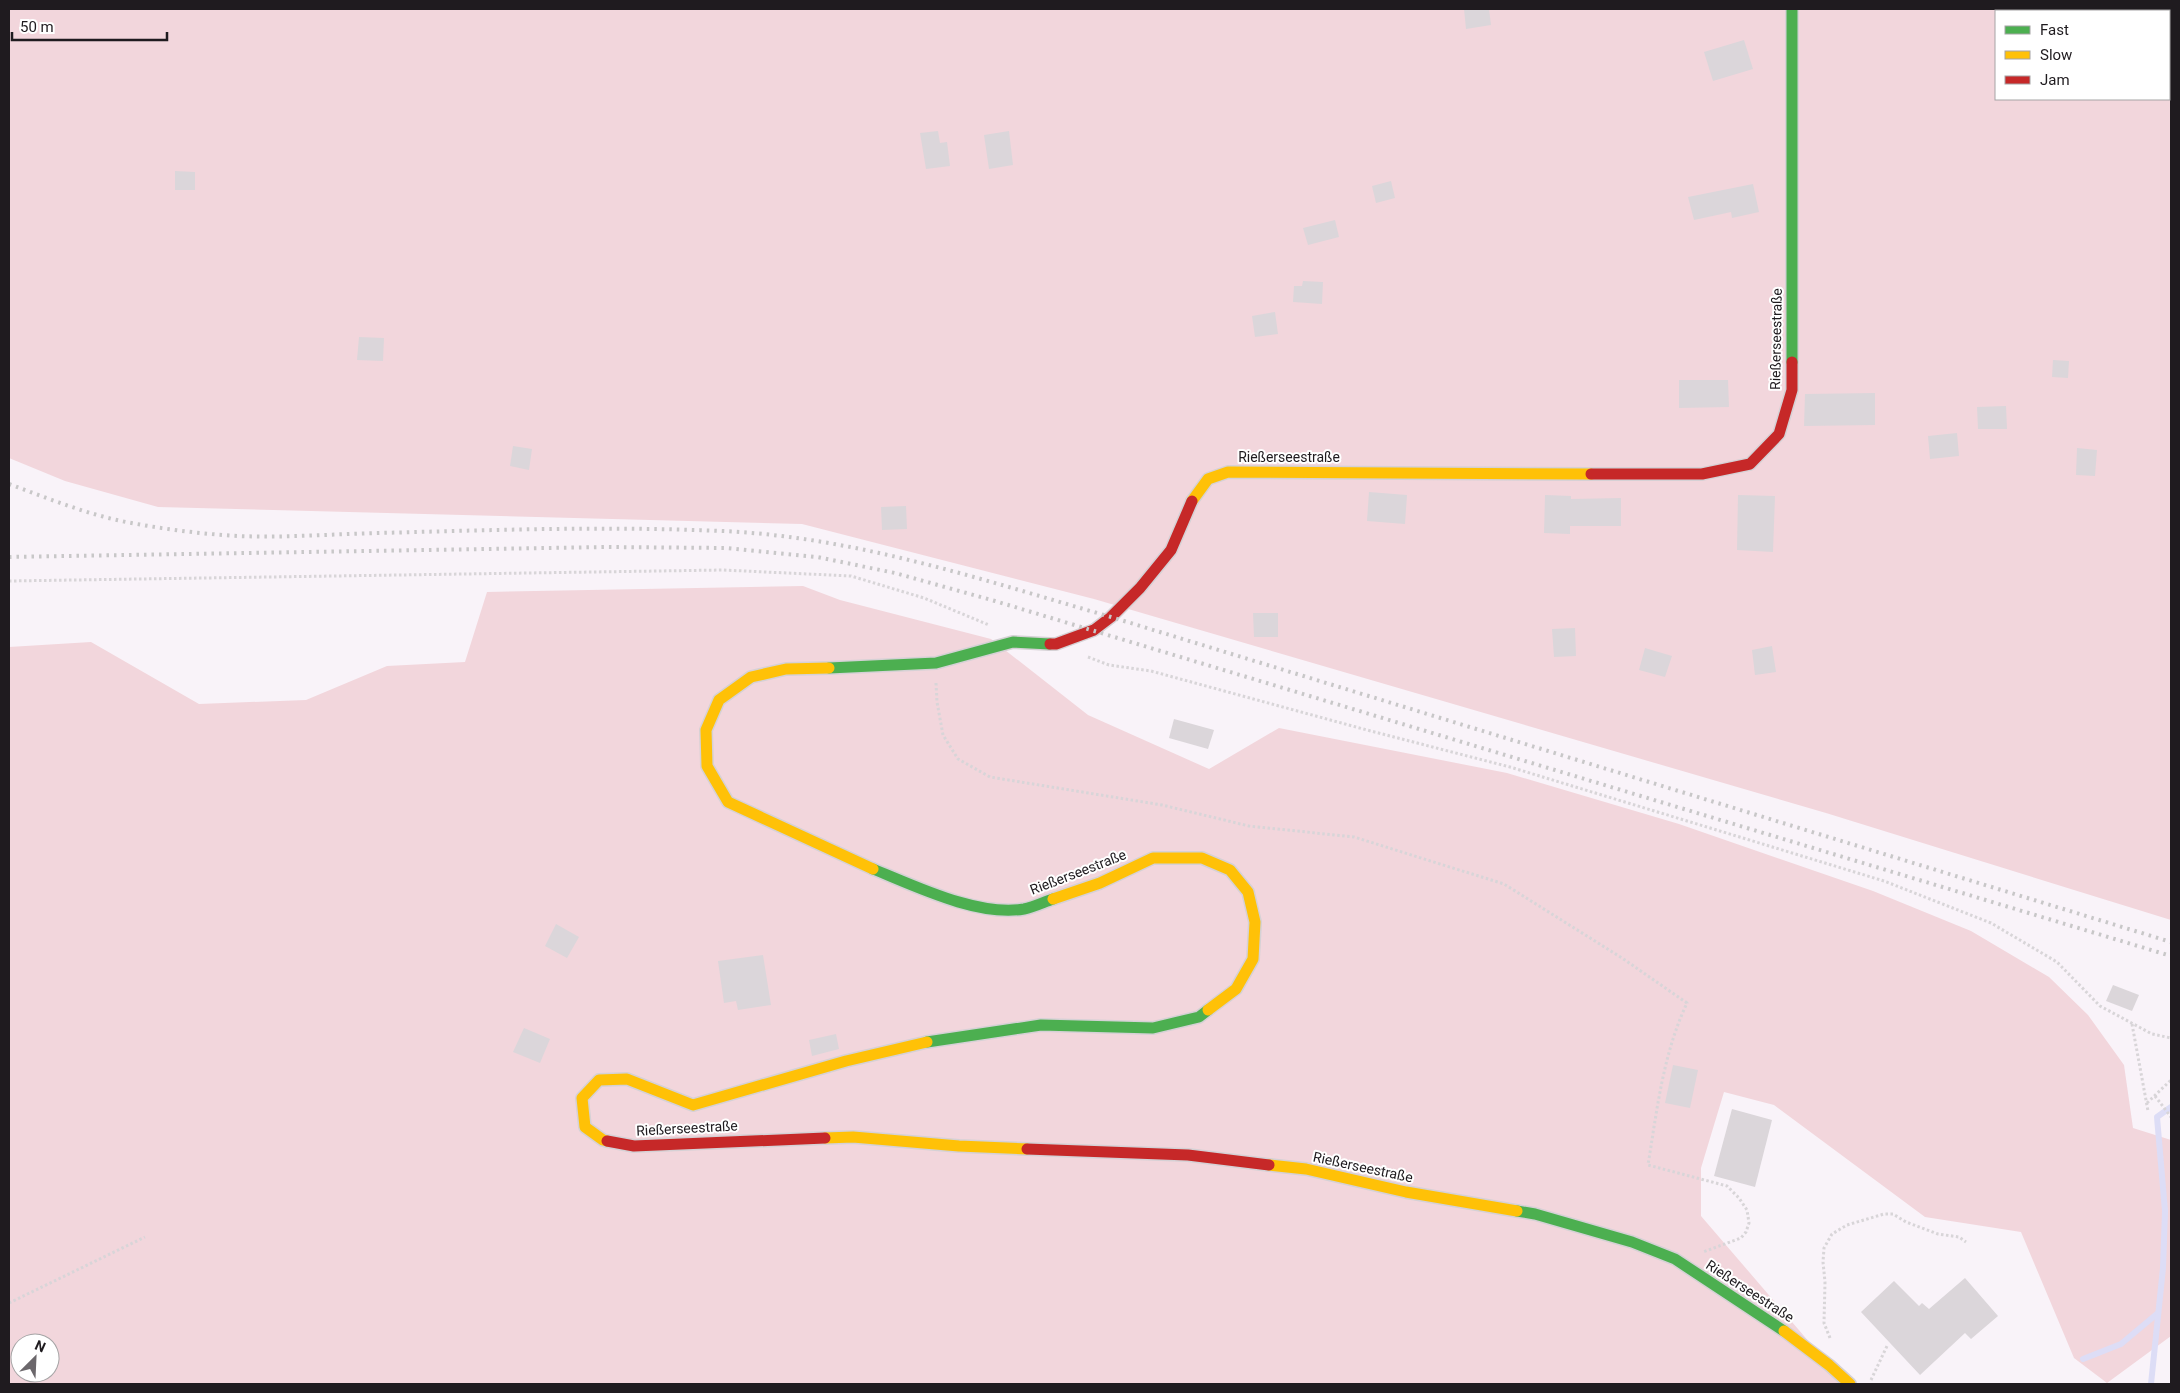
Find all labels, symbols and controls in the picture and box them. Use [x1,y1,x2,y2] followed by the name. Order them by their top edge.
[12,10,168,42] scale bar
[1995,10,2170,100] legend
[20,18,54,36] text: 50 m
[2040,21,2069,39] text: Fast
[2040,46,2072,64] text: Slow
[2040,71,2070,89] text: Jam
[1767,288,1785,390] street label: Rießerseestraße
[1238,449,1340,465] street label: Rießerseestraße
[1028,846,1128,898] street label: Rießerseestraße
[636,1117,738,1139] street label: Rießerseestraße
[1312,1149,1414,1185] street label: Rießerseestraße
[1703,1257,1797,1325] street label: Rießerseestraße
[10,1333,60,1383] north arrow
[33,1337,48,1355] text: N

